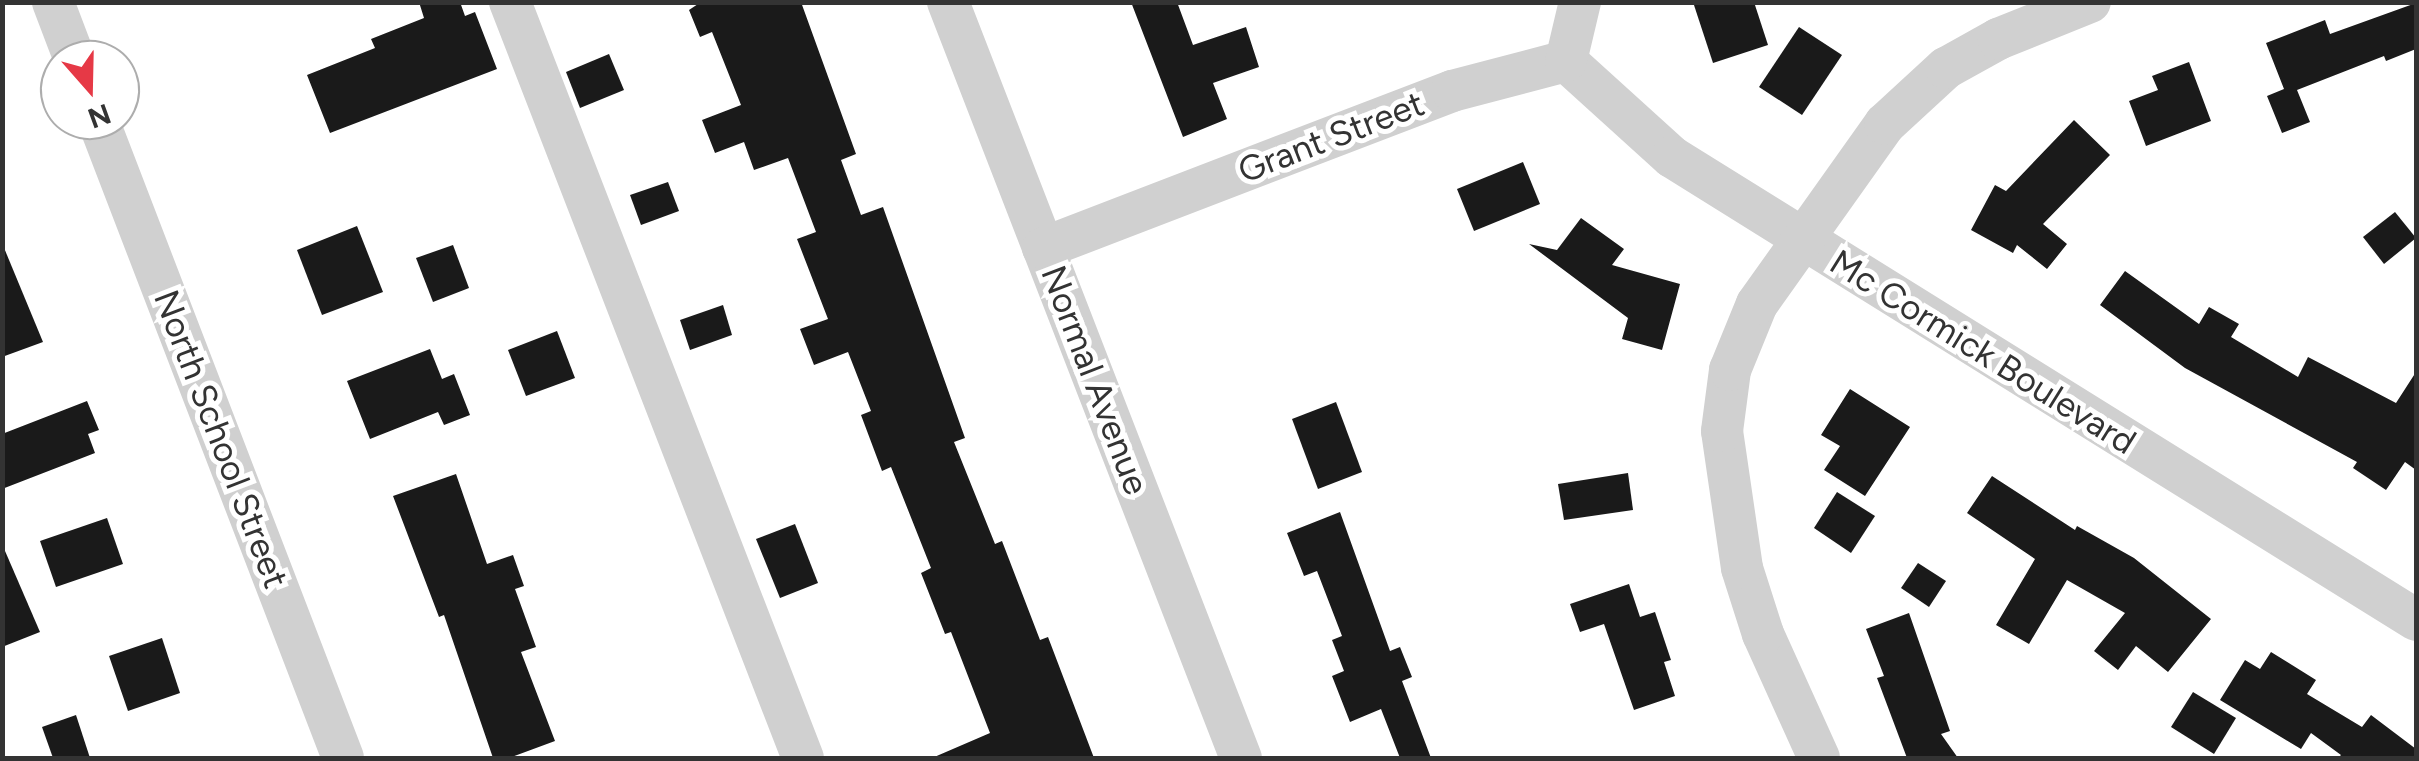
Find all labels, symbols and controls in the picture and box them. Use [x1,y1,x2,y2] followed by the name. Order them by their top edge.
[40,40,140,140] north arrow
[1232,82,1430,192] street label: Grant Street
[84,97,116,136] text: N
[1822,241,2144,463] street label: Mc Cormick Boulevard
[1032,260,1158,500] street label: Normal Avenue
[145,284,297,594] street label: North School Street

